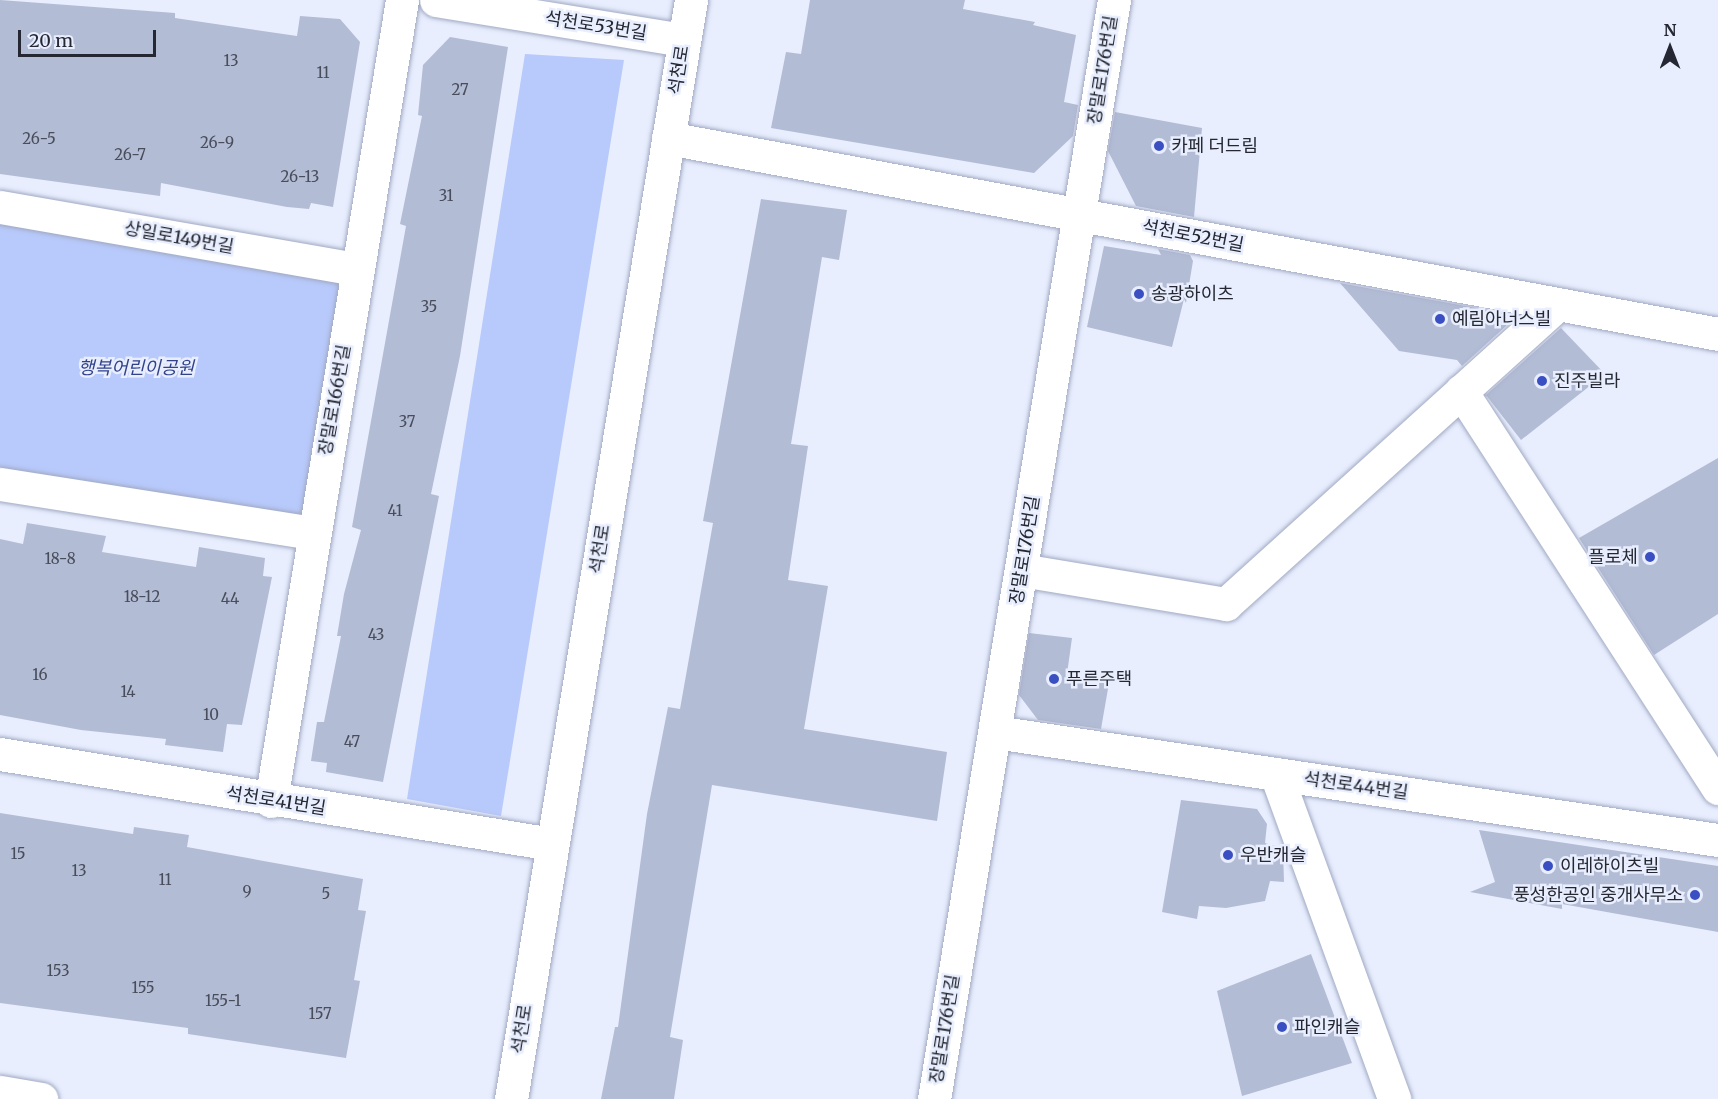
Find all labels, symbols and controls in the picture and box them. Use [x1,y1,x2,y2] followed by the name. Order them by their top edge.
[544,7,648,45] street label: 석천로53번길
[1084,14,1122,126] street label: 장말로176번길
[21,18,159,56] scale bar
[1640,18,1700,78] north arrow
[1664,20,1676,40] text: N
[29,29,73,52] text: 20 m
[664,44,694,96] street label: 석천로
[224,52,238,70] house number: 13
[316,64,330,82] house number: 11
[452,81,468,99] house number: 27
[22,130,56,148] house number: 26-5
[200,134,234,152] house number: 26-9
[1171,135,1258,157] place label: 카페 더드림
[1152,139,1166,153] marker: 카페 더드림
[114,146,146,164] house number: 26-7
[281,168,319,186] house number: 26-13
[439,187,453,205] house number: 31
[1140,216,1246,256] street label: 석천로52번길
[123,218,235,258] street label: 상일로149번길
[1151,283,1234,305] place label: 송광하이츠
[1132,287,1146,301] marker: 송광하이츠
[421,298,437,316] house number: 35
[1452,308,1551,330] place label: 예림아너스빌
[1433,312,1447,326] marker: 예림아너스빌
[315,343,355,457] street label: 장말로166번길
[78,357,194,379] park label: 행복어린이공원
[1554,370,1620,392] place label: 진주빌라
[1535,374,1549,388] marker: 진주빌라
[399,413,415,431] house number: 37
[1006,494,1044,606] street label: 장말로176번길
[388,502,402,520] house number: 41
[585,523,615,575] street label: 석천로
[1588,546,1638,568] place label: 플로체
[44,550,76,568] house number: 18-8
[1643,550,1657,564] marker: 플로체
[124,588,160,606] house number: 18-12
[221,590,239,608] house number: 44
[368,626,384,644] house number: 43
[32,666,48,684] house number: 16
[1066,668,1132,690] place label: 푸른주택
[1047,672,1061,686] marker: 푸른주택
[120,683,136,701] house number: 14
[203,706,219,724] house number: 10
[344,733,360,751] house number: 47
[1303,768,1409,804] street label: 석천로44번길
[225,782,327,820] street label: 석천로41번길
[1240,844,1306,866] place label: 우반캐슬
[10,845,26,863] house number: 15
[1221,848,1235,862] marker: 우반캐슬
[1560,855,1659,877] place label: 이레하이츠빌
[1541,859,1555,873] marker: 이레하이츠빌
[72,862,86,880] house number: 13
[158,871,172,889] house number: 11
[242,883,252,901] house number: 9
[1513,884,1683,906] place label: 풍성한공인 중개사무소
[322,885,330,903] house number: 5
[1688,888,1702,902] marker: 풍성한공인 중개사무소
[47,962,69,980] house number: 153
[926,973,964,1085] street label: 장말로176번길
[131,979,155,997] house number: 155
[205,992,241,1010] house number: 155-1
[507,1003,537,1055] street label: 석천로
[309,1005,331,1023] house number: 157
[1294,1016,1360,1038] place label: 파인캐슬
[1275,1020,1289,1034] marker: 파인캐슬

